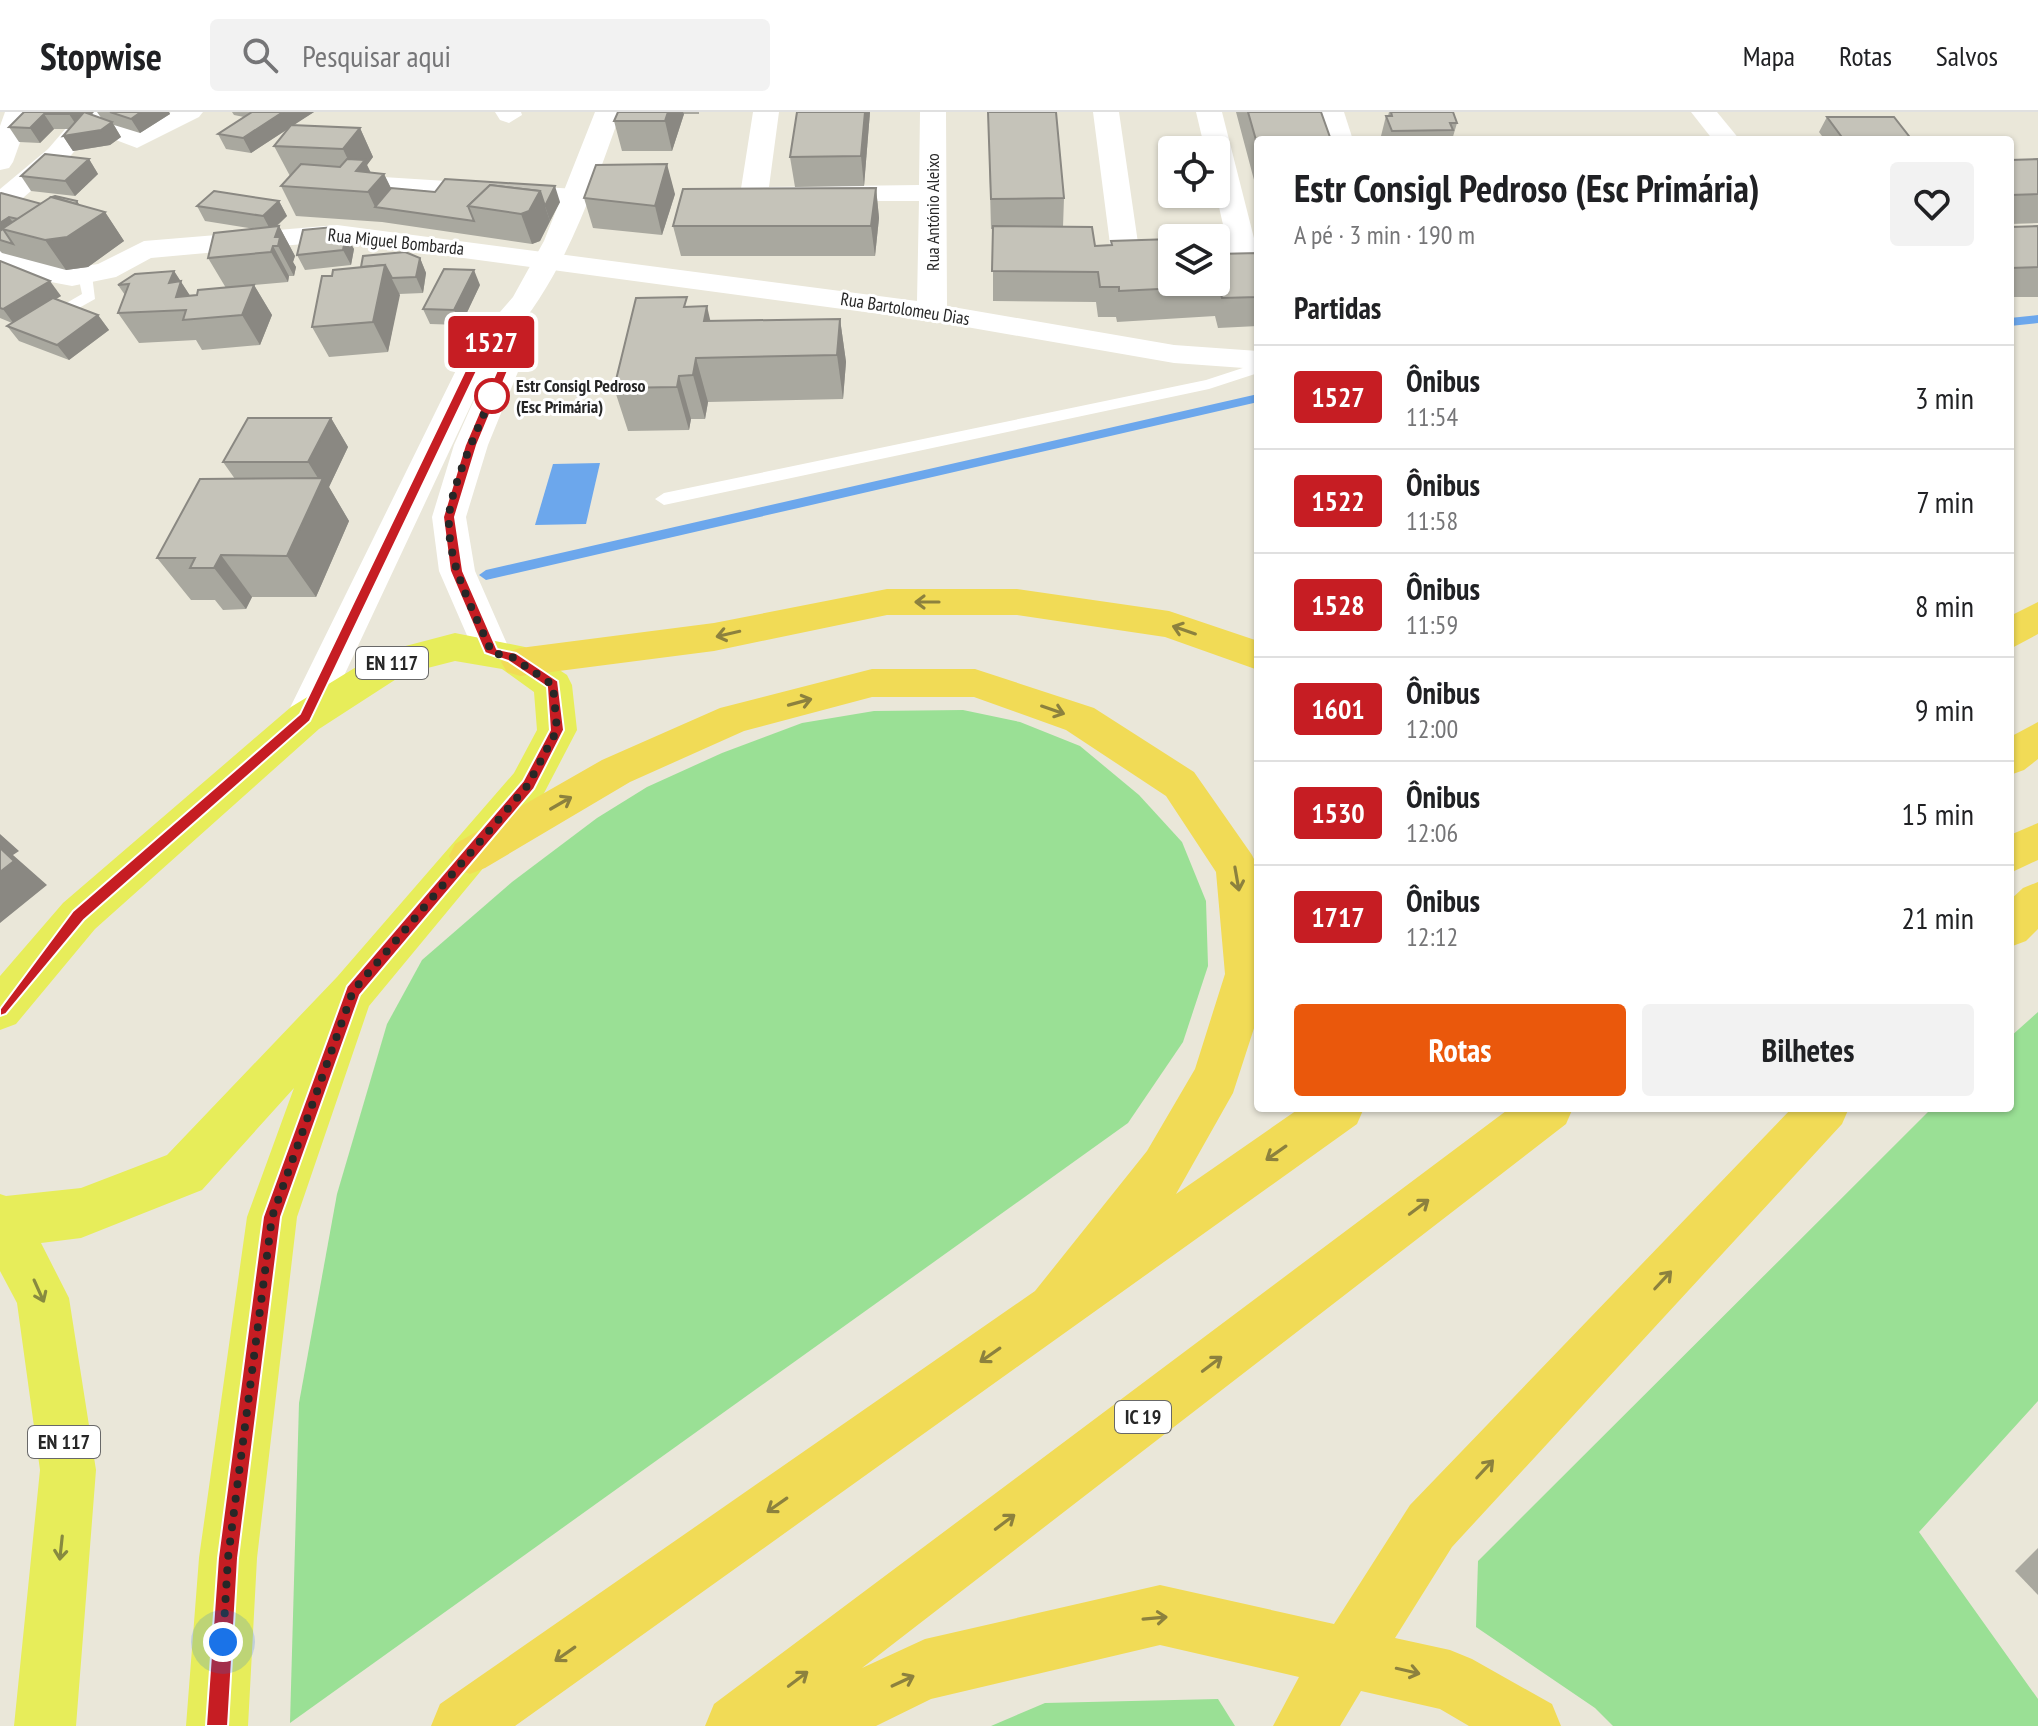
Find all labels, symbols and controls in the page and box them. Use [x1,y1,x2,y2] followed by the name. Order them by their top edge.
[210,19,770,91] search box
[40,31,162,80] text: Stopwise
[238,33,282,77] icon: search
[302,36,451,75] text: Pesquisar aqui
[1743,37,1795,74] text: Mapa
[1839,37,1892,74] text: Rotas
[1936,37,1998,74] text: Salvos
[1158,136,1230,296] map controls
[1158,136,1230,208] button: locate
[921,153,944,271] street label: Rua António Aleixo
[1890,162,1974,246] button: heart
[1294,163,1760,212] text: Estr Consigl Pedroso (Esc Primária)
[1294,218,1475,251] text: A pé · 3 min · 190 m
[327,223,465,260] street label: Rua Miguel Bombarda
[1158,224,1230,296] button: layers
[839,287,971,330] street label: Rua Bartolomeu Dias
[1294,288,1381,327] text: Partidas
[435,316,547,368] line badge: 1527
[464,323,518,360] text: 1527
[1406,361,1480,400] text: Ônibus
[516,374,646,418] place label: Estr Consigl Pedroso (Esc Primária)
[1311,378,1365,415] text: 1527
[1915,378,1974,417] text: 3 min
[475,379,509,413] marker: Estr Consigl Pedroso (Esc Primária)
[1406,400,1458,433] text: 11:54
[1406,465,1480,504] text: Ônibus
[1311,482,1365,519] text: 1522
[1916,482,1974,521] text: 7 min
[1406,504,1458,537] text: 11:58
[1406,569,1480,608] text: Ônibus
[1311,586,1365,623] text: 1528
[1915,586,1974,625] text: 8 min
[914,594,941,610] one-way arrow
[1406,608,1458,641] text: 11:59
[1172,621,1197,636] one-way arrow
[716,627,742,642] one-way arrow
[356,647,428,679] road number: EN 117
[1406,673,1480,712] text: Ônibus
[1311,690,1365,727] text: 1601
[1915,690,1974,729] text: 9 min
[786,694,812,709] one-way arrow
[1040,703,1065,718] one-way arrow
[1406,712,1458,745] text: 12:00
[1406,777,1480,816] text: Ônibus
[1311,794,1365,831] text: 1530
[1901,794,1974,833] text: 15 min
[549,795,572,811] one-way arrow
[1406,816,1458,849] text: 12:06
[1231,865,1246,891] one-way arrow
[1406,881,1480,920] text: Ônibus
[1311,898,1365,935] text: 1717
[1901,898,1974,937] text: 21 min
[1406,920,1458,953] text: 12:12
[1294,1004,1626,1096] button: Rotas
[1642,1004,1974,1096] button: Bilhetes
[1266,1145,1288,1161] one-way arrow
[1408,1198,1429,1215] one-way arrow
[1653,1271,1672,1290] one-way arrow
[32,1278,47,1303] one-way arrow
[980,1347,1002,1363] one-way arrow
[1201,1356,1222,1373] one-way arrow
[1115,1401,1171,1433] road number: IC 19
[28,1426,100,1458] road number: EN 117
[1475,1459,1494,1479] one-way arrow
[767,1497,789,1513] one-way arrow
[994,1513,1015,1530] one-way arrow
[53,1534,68,1561] one-way arrow
[1141,1610,1167,1625] one-way arrow
[203,1622,243,1662] your location
[554,1646,576,1662] one-way arrow
[1395,1665,1421,1680] one-way arrow
[787,1670,808,1687] one-way arrow
[891,1673,915,1688] one-way arrow

